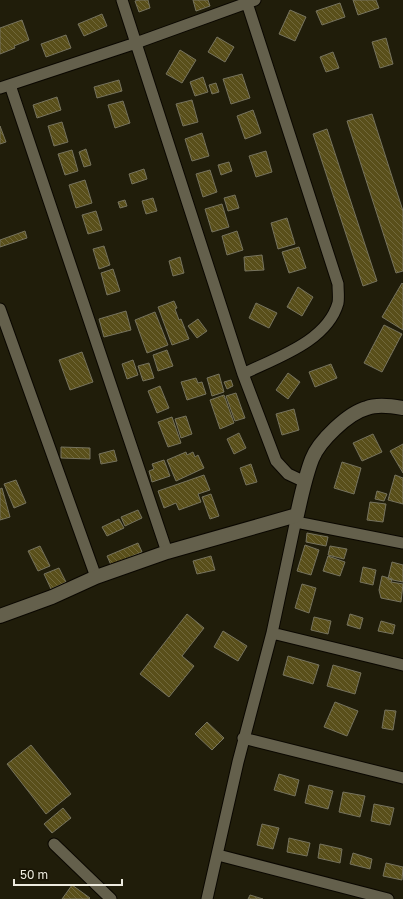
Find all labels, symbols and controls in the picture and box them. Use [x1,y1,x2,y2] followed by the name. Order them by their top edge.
[14,861,122,887] scale bar
[20,867,48,882] text: 50 m

